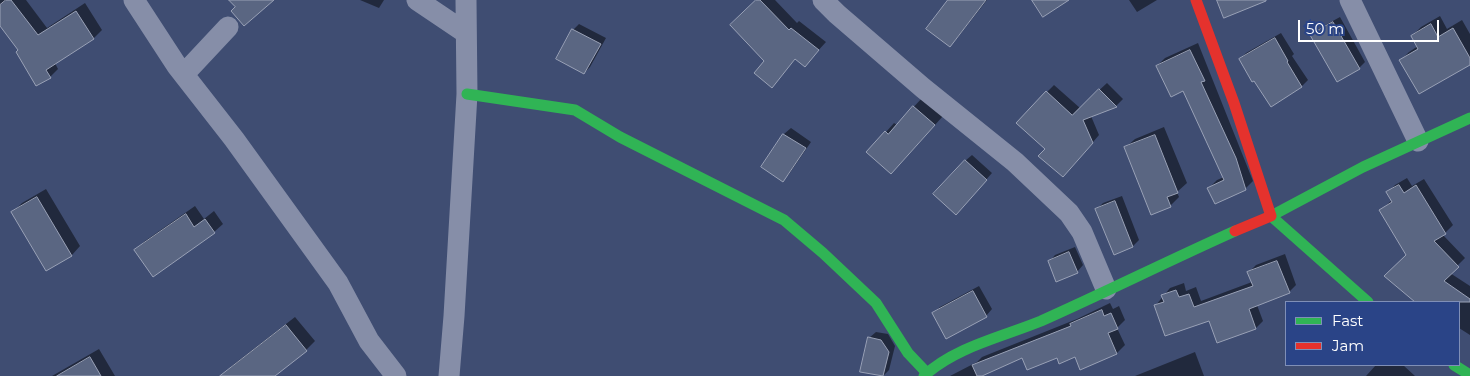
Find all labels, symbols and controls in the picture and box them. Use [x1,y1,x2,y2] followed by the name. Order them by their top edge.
[1300,10,1441,42] scale bar
[1306,19,1344,38] text: 50 m
[1285,301,1460,366] legend
[1332,311,1363,330] text: Fast
[1332,336,1364,355] text: Jam

